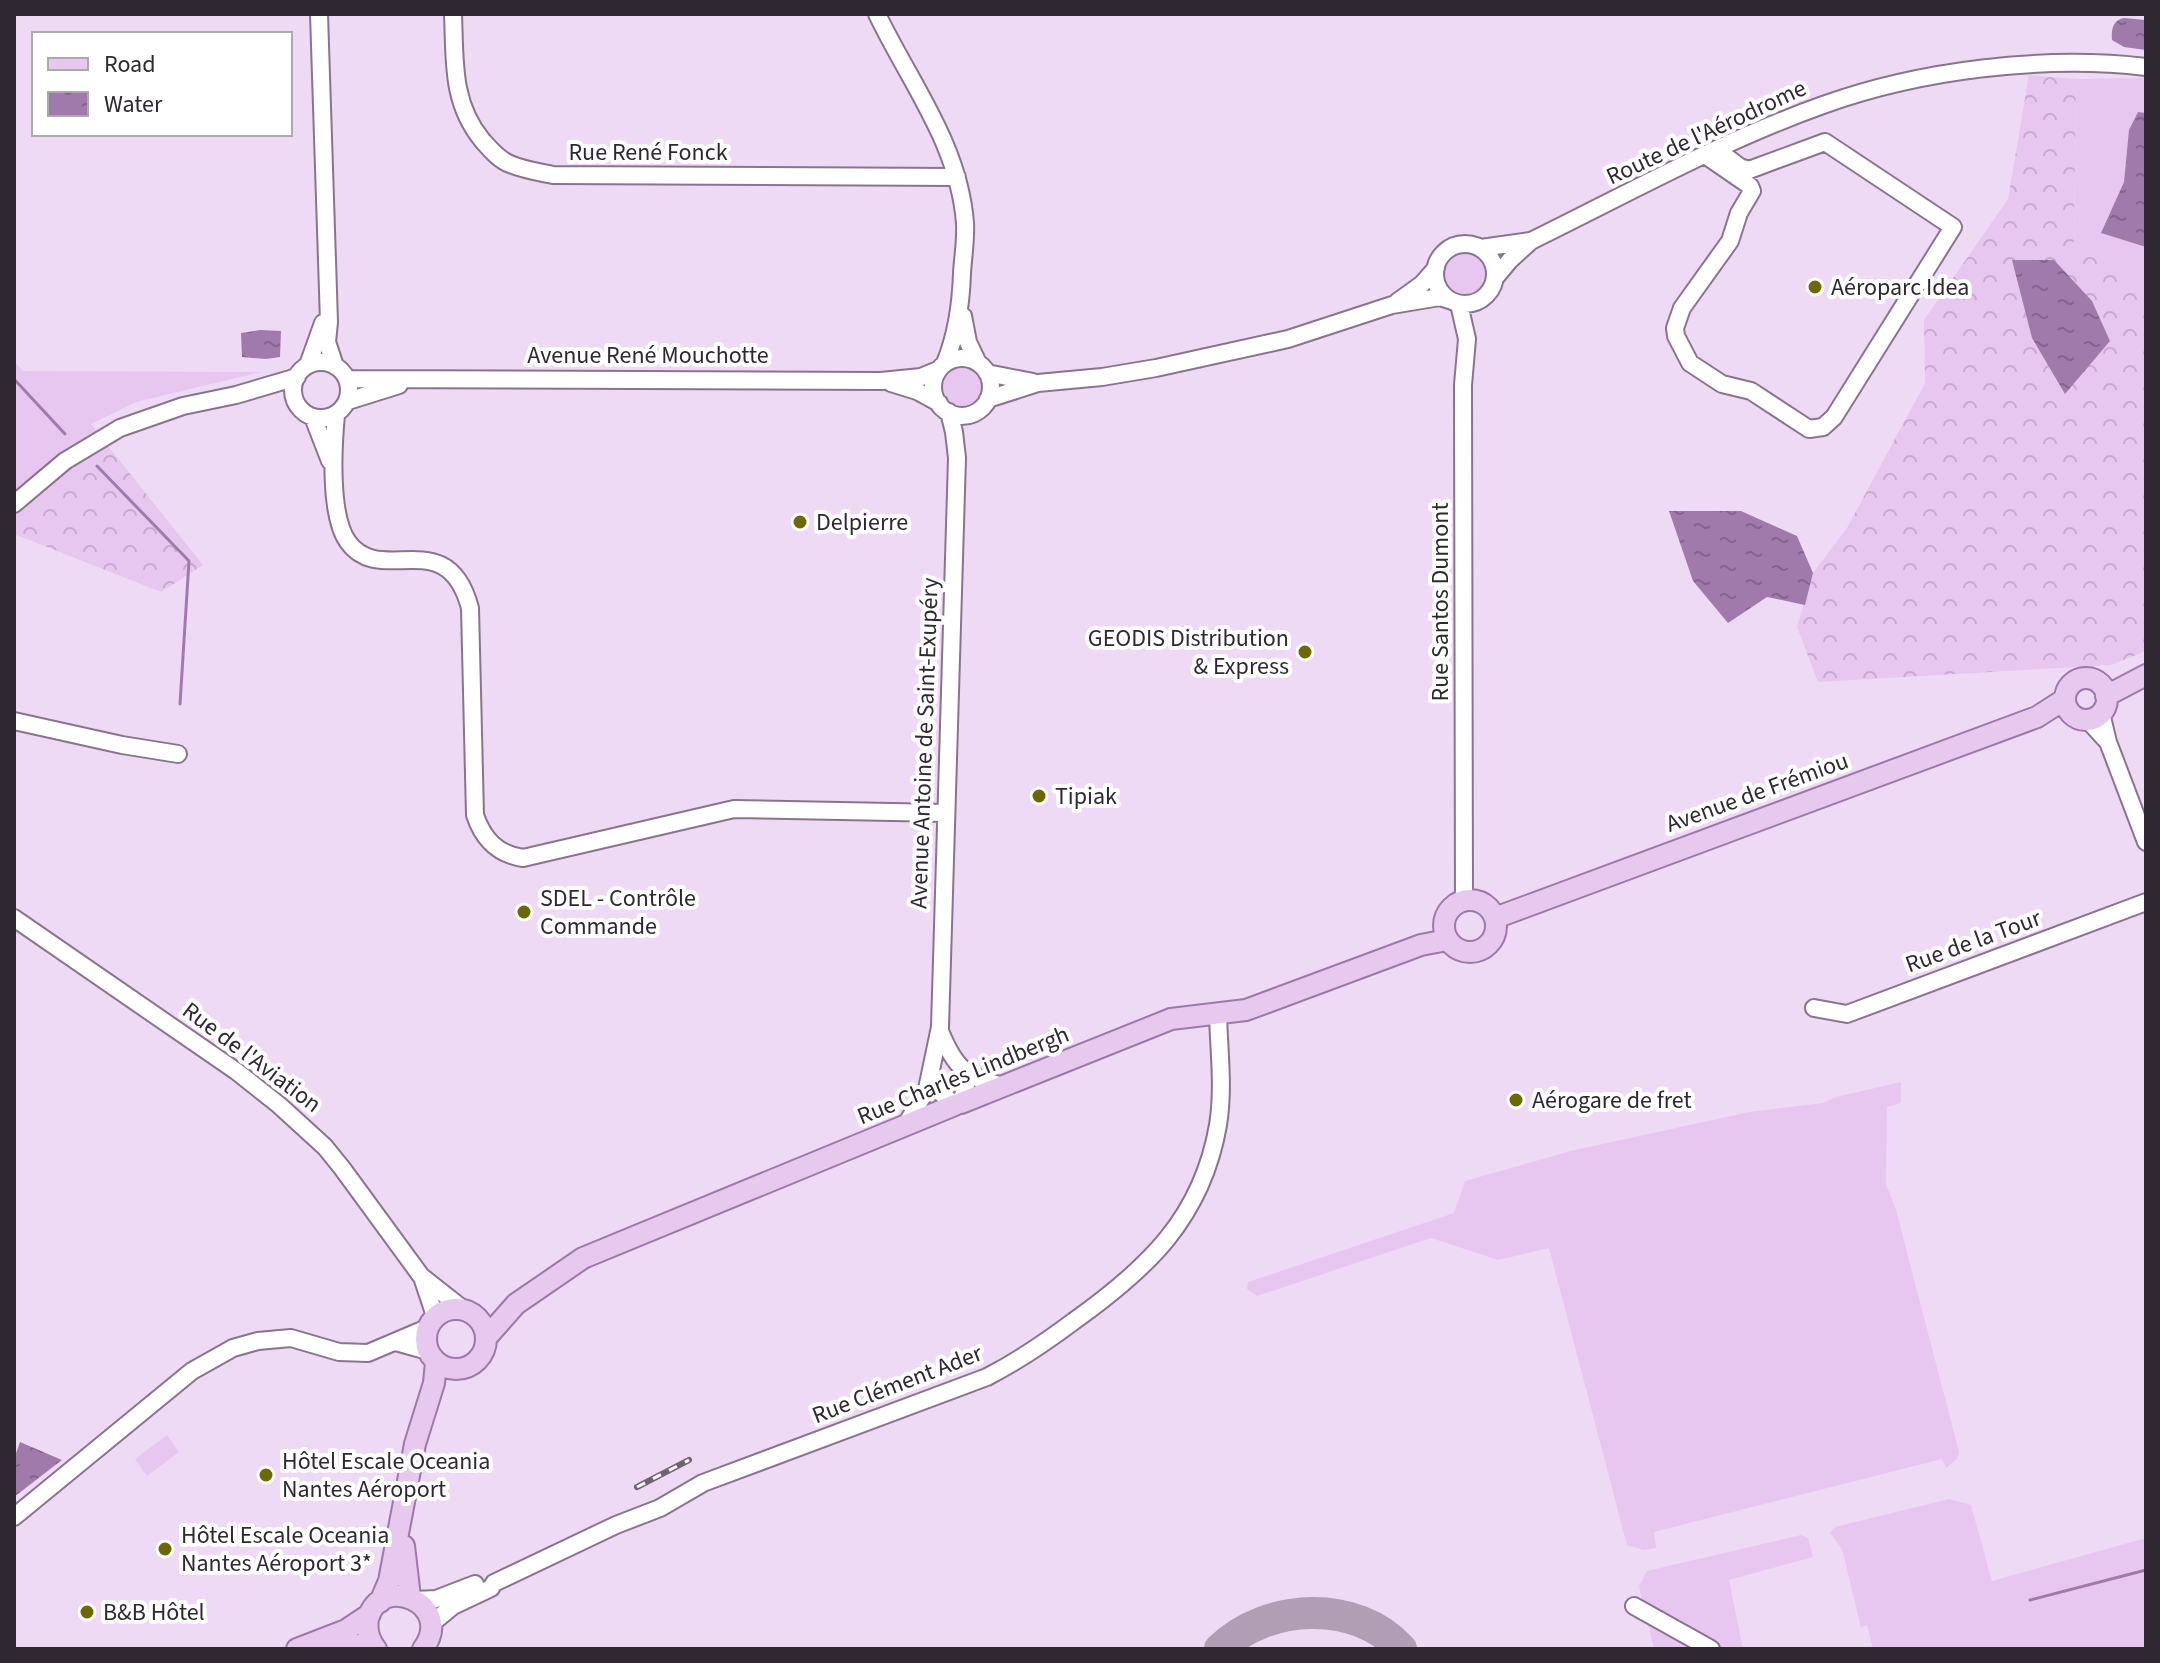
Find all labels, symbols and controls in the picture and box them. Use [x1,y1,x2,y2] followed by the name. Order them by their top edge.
[32,32,292,136] legend
[104,47,156,82] text: Road
[1600,71,1812,194] street label: Route de l'Aérodrome
[104,87,163,122] text: Water
[568,135,728,170] street label: Rue René Fonck
[1831,270,1969,305] place label: Aéroparc Idea
[1806,278,1824,296] marker: Aéroparc Idea
[527,338,769,373] street label: Avenue René Mouchotte
[1423,502,1458,702] street label: Rue Santos Dumont
[816,505,908,540] place label: Delpierre
[791,513,809,531] marker: Delpierre
[901,577,948,909] street label: Avenue Antoine de Saint-Exupéry
[1088,621,1289,684] place label: GEODIS Distribution & Express
[1296,643,1314,661] marker: GEODIS Distribution & Express
[1661,743,1853,842] street label: Avenue de Frémiou
[1055,779,1117,814] place label: Tipiak
[1030,787,1048,805] marker: Tipiak
[540,881,696,944] place label: SDEL - Contrôle Commande
[1900,900,2047,982] street label: Rue de la Tour
[515,903,533,921] marker: SDEL - Contrôle Commande
[175,993,329,1121] street label: Rue de l'Aviation
[852,1017,1074,1134] street label: Rue Charles Lindbergh
[1532,1083,1692,1118] place label: Aérogare de fret
[1507,1091,1525,1109] marker: Aérogare de fret
[807,1336,988,1433] street label: Rue Clément Ader
[282,1444,490,1507] place label: Hôtel Escale Oceania Nantes Aéroport
[257,1466,275,1484] marker: Hôtel Escale Oceania Nantes Aéroport
[181,1518,389,1581] place label: Hôtel Escale Oceania Nantes Aéroport 3*
[156,1540,174,1558] marker: Hôtel Escale Oceania Nantes Aéroport 3*
[103,1595,205,1630] place label: B&B Hôtel
[78,1603,96,1621] marker: B&B Hôtel

